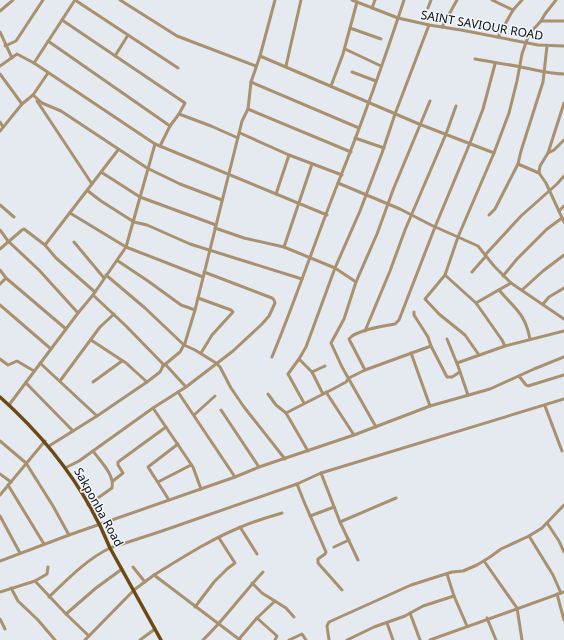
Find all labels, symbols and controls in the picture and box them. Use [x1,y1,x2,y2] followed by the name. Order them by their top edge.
[419,6,545,44] street label: SAINT SAVIOUR ROAD
[70,464,128,550] street label: Sakponba Road

